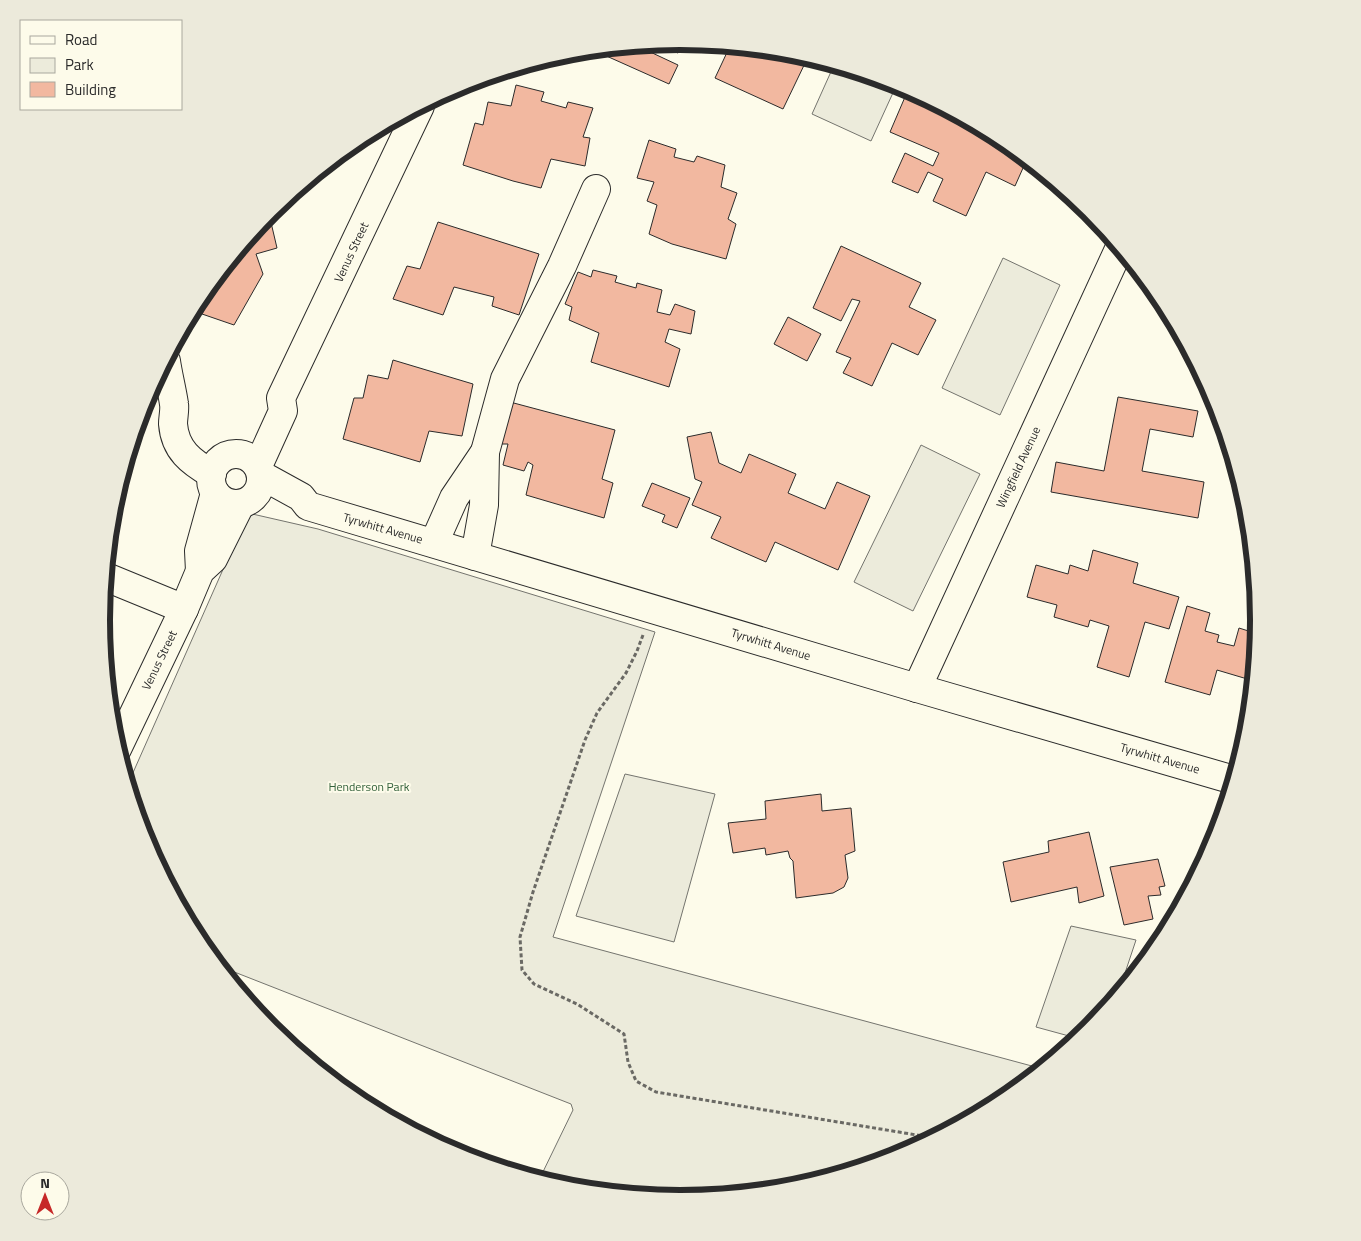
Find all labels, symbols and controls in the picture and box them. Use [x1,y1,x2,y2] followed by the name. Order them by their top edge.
[20,20,182,110] legend
[65,28,97,51] text: Road
[65,53,94,76] text: Park
[65,78,116,101] text: Building
[329,218,374,285] street label: Venus Street
[991,423,1045,511] street label: Wingfield Avenue
[341,508,425,548] street label: Tyrwhitt Avenue
[729,623,813,665] street label: Tyrwhitt Avenue
[136,626,182,693] street label: Venus Street
[1118,738,1202,778] street label: Tyrwhitt Avenue
[328,777,410,796] park label: Henderson Park
[20,1171,70,1221] north arrow
[40,1172,50,1193] text: N

